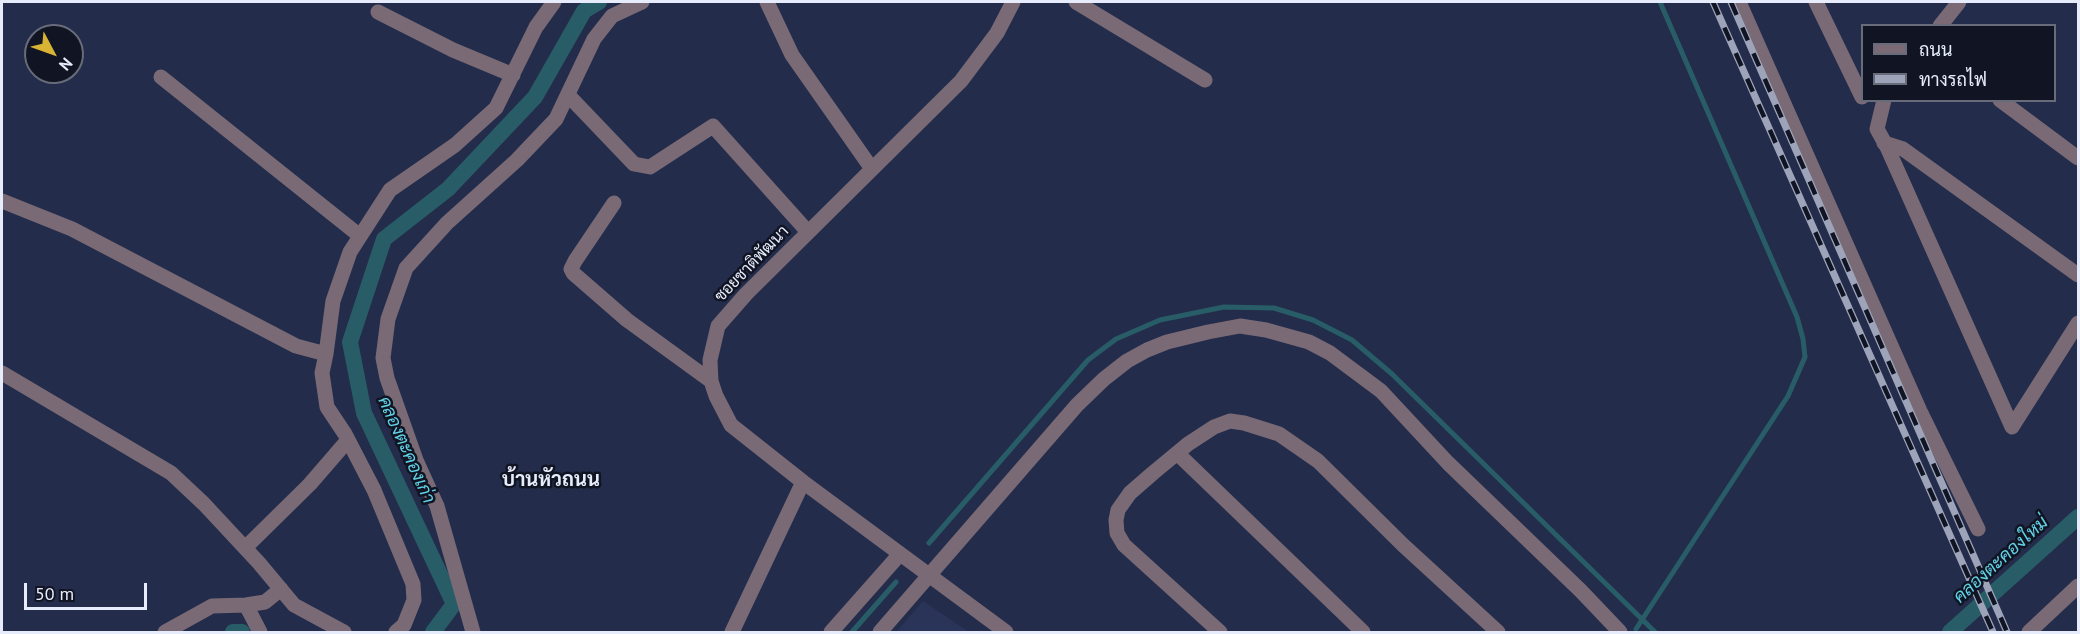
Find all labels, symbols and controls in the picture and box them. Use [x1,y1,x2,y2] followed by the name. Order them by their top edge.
[24,24,84,84] north arrow
[1861,24,2056,102] legend
[1919,38,1952,61] text: ถนน
[55,54,77,75] text: N
[1919,68,1987,91] text: ทางรถไฟ
[711,222,793,306] street label: ซอยชาติพัฒนา
[373,393,439,507] water label: คลองตะคองเก่า
[502,468,600,492] district label: บ้านหัวถนน
[1949,512,2053,608] water label: คลองตะคองใหม่
[27,571,150,609] scale bar
[35,582,74,605] text: 50 m

